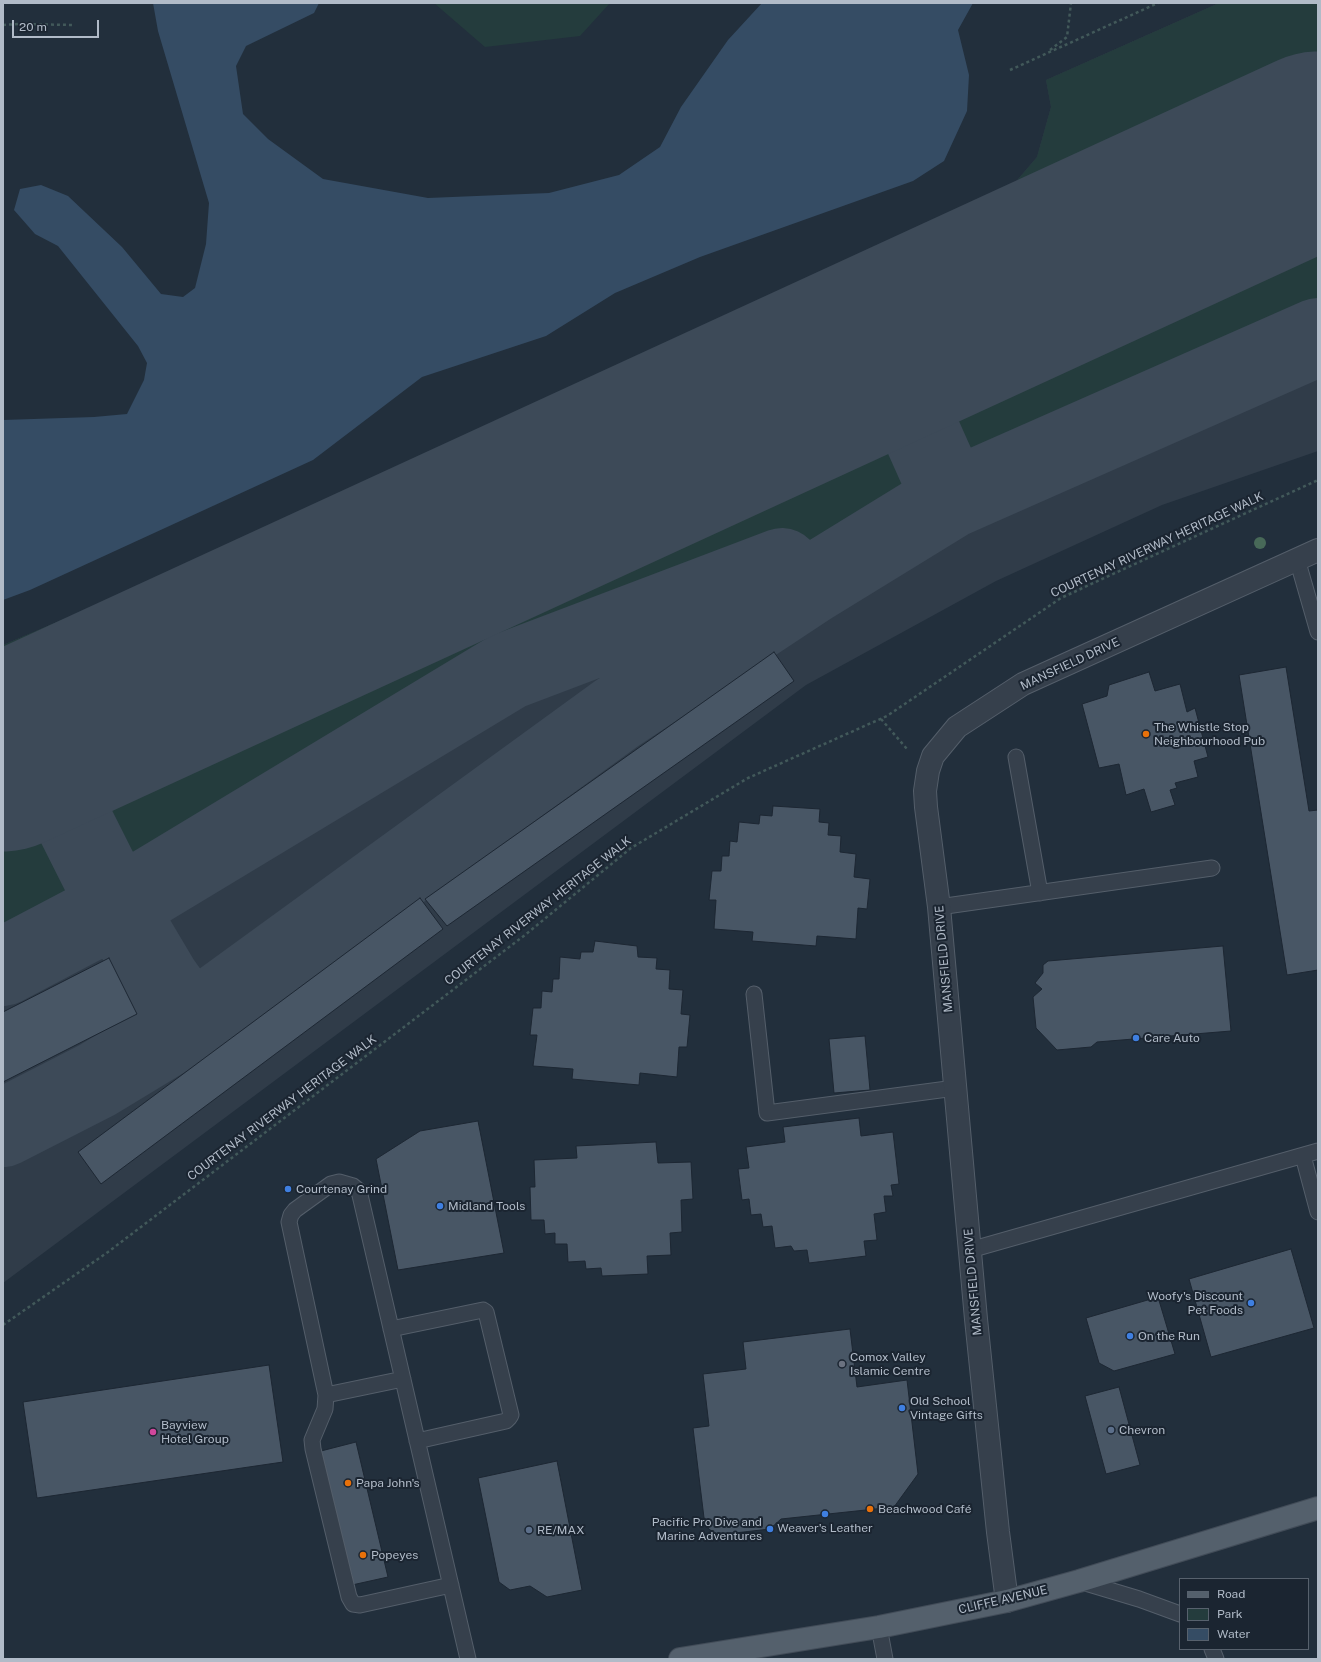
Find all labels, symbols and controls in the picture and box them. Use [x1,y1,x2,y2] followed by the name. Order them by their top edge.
[14,12,101,38] scale bar
[19,20,47,34] text: 20 m
[1048,489,1266,601] street label: COURTENAY RIVERWAY HERITAGE WALK
[1018,635,1122,693] street label: MANSFIELD DRIVE
[1154,720,1265,748] place label: The Whistle Stop Neighbourhood Pub
[1141,729,1151,739] marker: The Whistle Stop Neighbourhood Pub
[442,834,634,988] street label: COURTENAY RIVERWAY HERITAGE WALK
[932,905,956,1013] street label: MANSFIELD DRIVE
[1144,1031,1200,1045] place label: Care Auto
[185,1032,379,1184] street label: COURTENAY RIVERWAY HERITAGE WALK
[1131,1033,1141,1043] marker: Care Auto
[296,1182,387,1196] place label: Courtenay Grind
[283,1184,293,1194] marker: Courtenay Grind
[448,1199,525,1213] place label: Midland Tools
[435,1201,445,1211] marker: Midland Tools
[961,1228,985,1336] street label: MANSFIELD DRIVE
[1147,1289,1243,1317] place label: Woofy's Discount Pet Foods
[1246,1298,1256,1308] marker: Woofy's Discount Pet Foods
[1138,1329,1200,1343] place label: On the Run
[1125,1331,1135,1341] marker: On the Run
[850,1350,930,1378] place label: Comox Valley Islamic Centre
[837,1359,847,1369] marker: Comox Valley Islamic Centre
[910,1394,983,1422] place label: Old School Vintage Gifts
[897,1403,907,1413] marker: Old School Vintage Gifts
[161,1418,229,1446] place label: Bayview Hotel Group
[1119,1423,1165,1437] place label: Chevron
[1106,1425,1116,1435] marker: Chevron
[148,1427,158,1437] marker: Bayview Hotel Group
[356,1476,420,1490] place label: Papa John's
[343,1478,353,1488] marker: Papa John's
[878,1502,972,1516] place label: Beachwood Café
[865,1504,875,1514] marker: Beachwood Café
[820,1509,830,1519] marker: Weaver's Leather
[652,1515,762,1543] place label: Pacific Pro Dive and Marine Adventures
[777,1521,873,1535] place label: Weaver's Leather
[537,1523,584,1537] place label: RE/MAX
[765,1524,775,1534] marker: Pacific Pro Dive and Marine Adventures
[524,1525,534,1535] marker: RE/MAX
[371,1548,418,1562] place label: Popeyes
[358,1550,368,1560] marker: Popeyes
[1179,1578,1309,1650] legend
[957,1583,1049,1617] street label: CLIFFE AVENUE
[1217,1587,1245,1601] text: Road
[1217,1607,1243,1621] text: Park
[1217,1627,1250,1641] text: Water

